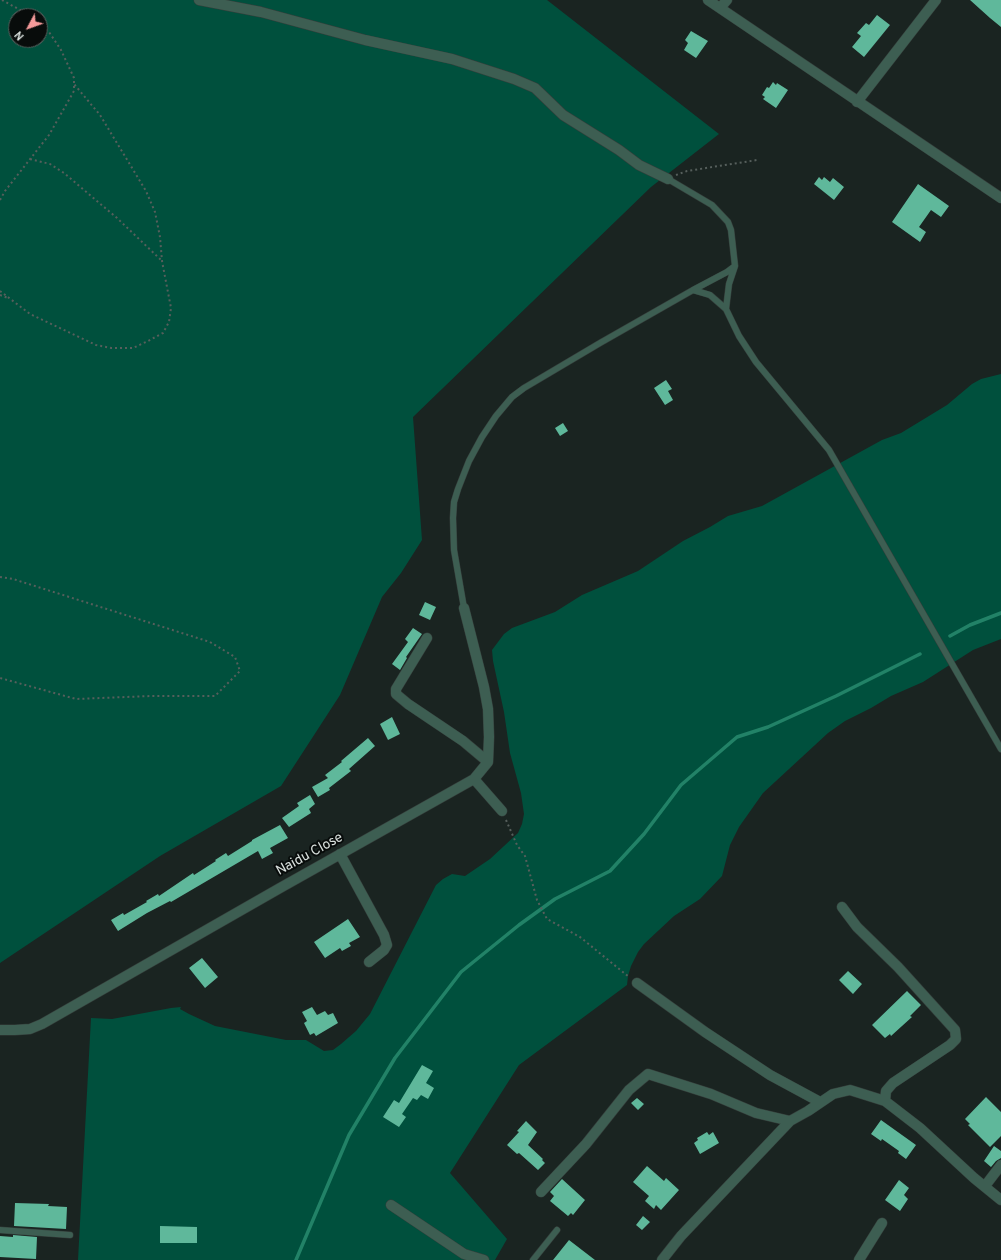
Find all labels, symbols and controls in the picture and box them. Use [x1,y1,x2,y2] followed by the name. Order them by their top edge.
[8,8,48,48] north arrow
[12,28,28,43] text: N
[274,830,346,880] street label: Naidu Close

